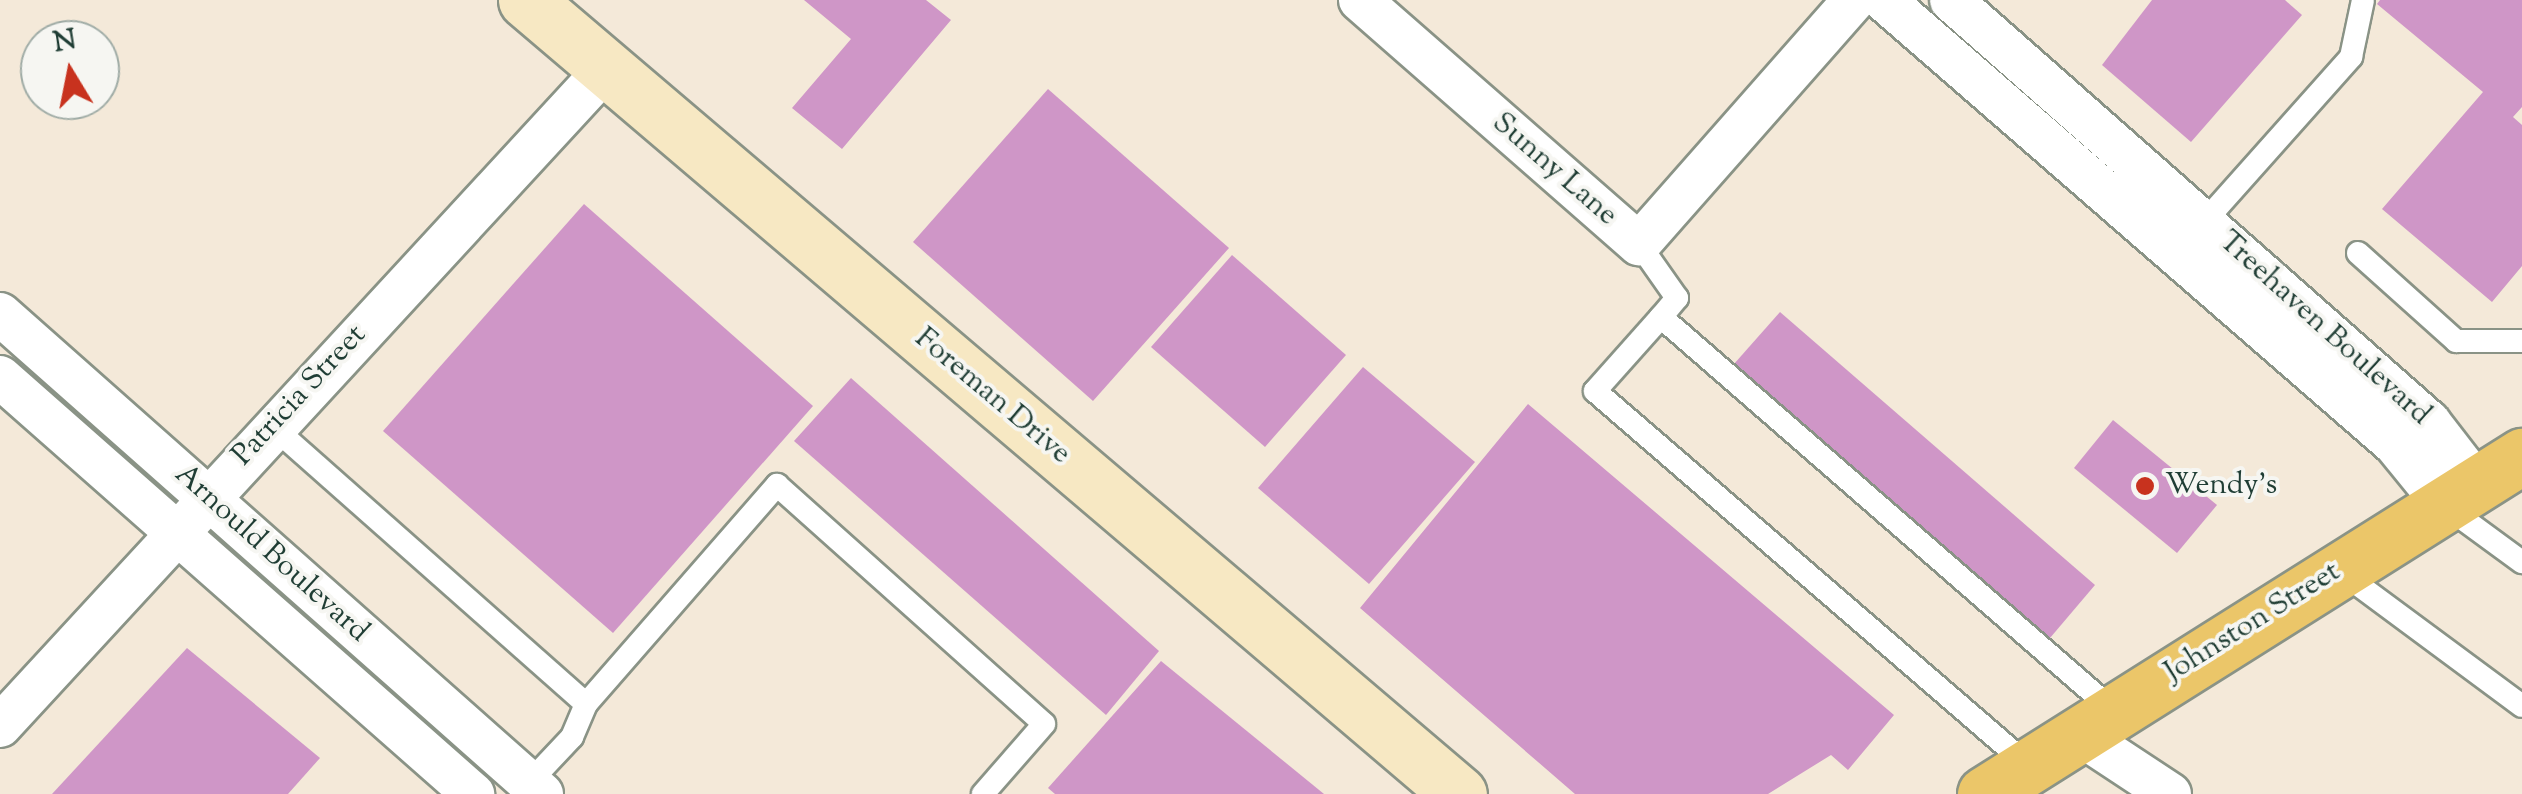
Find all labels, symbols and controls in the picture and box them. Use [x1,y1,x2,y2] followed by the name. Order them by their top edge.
[20,20,120,120] north arrow
[51,21,80,64] text: N
[1484,106,1624,234] street label: Sunny Lane
[2211,224,2437,434] street label: Treehaven Boulevard
[226,318,374,474] street label: Patricia Street
[907,321,1077,473] street label: Foreman Drive
[166,457,376,651] street label: Arnould Boulevard
[2165,468,2277,504] place label: Wendy's
[2134,475,2156,497] marker: Wendy's
[2159,555,2347,691] street label: Johnston Street

